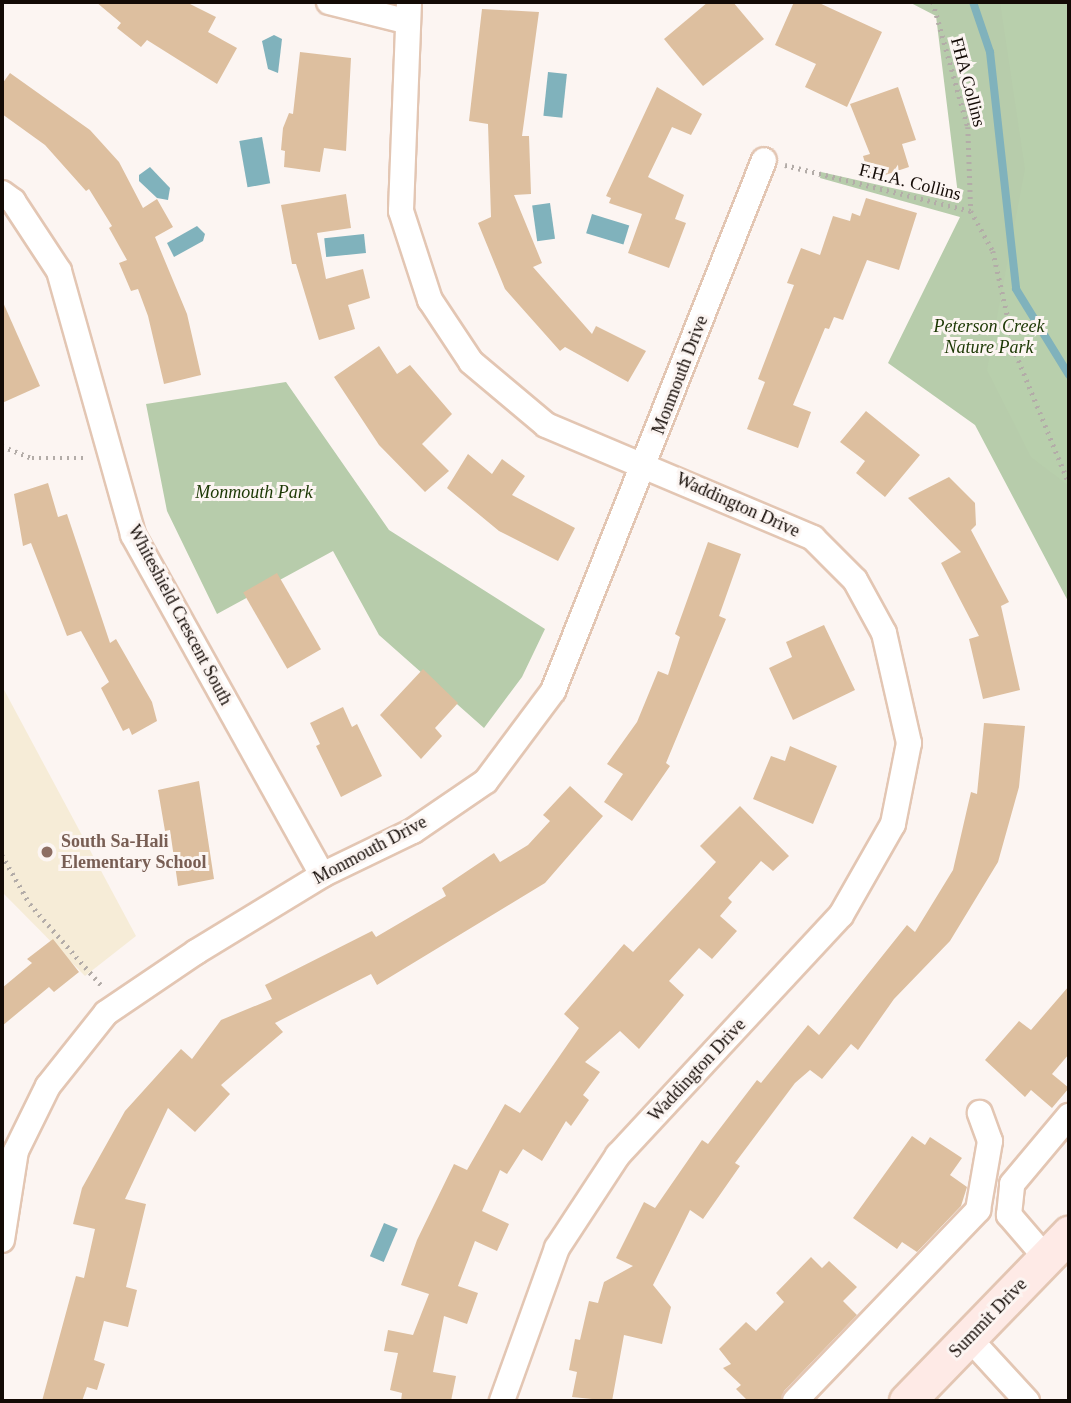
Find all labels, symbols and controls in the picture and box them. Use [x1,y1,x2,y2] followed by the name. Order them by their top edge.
[946,35,990,129] street label: FHA Collins
[857,159,963,205] street label: F.H.A. Collins
[647,313,713,437] street label: Monmouth Drive
[934,316,1044,358] park label: Peterson Creek Nature Park
[673,468,803,542] street label: Waddington Drive
[195,481,313,503] park label: Monmouth Park
[123,521,237,709] street label: Whiteshield Crescent South
[310,811,430,889] street label: Monmouth Drive
[61,831,206,874] place label: South Sa-Hali Elementary School
[39,844,55,860] marker: South Sa-Hali Elementary School
[644,1014,750,1126] street label: Waddington Drive
[945,1274,1031,1362] street label: Summit Drive

